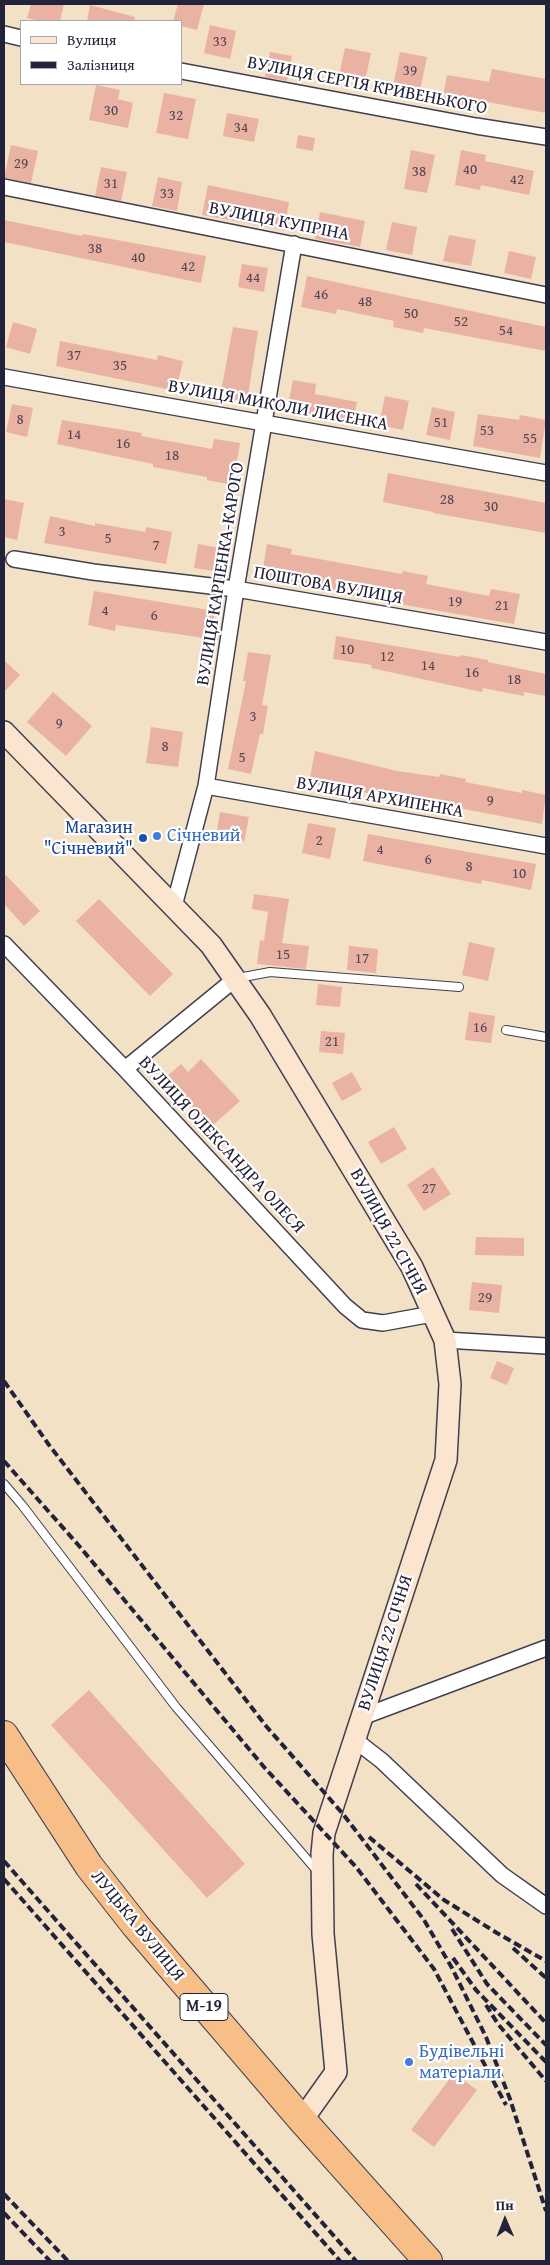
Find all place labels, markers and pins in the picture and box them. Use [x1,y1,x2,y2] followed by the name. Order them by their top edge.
[44,817,133,860] place label: Магазин "Січневий"
[167,825,241,847] place label: Січневий
[151,830,163,842] marker: Січневий
[137,832,149,844] marker: Магазин "Січневий"
[419,2041,504,2084] place label: Будівельні матеріали
[403,2056,415,2068] marker: Будівельні матеріали

